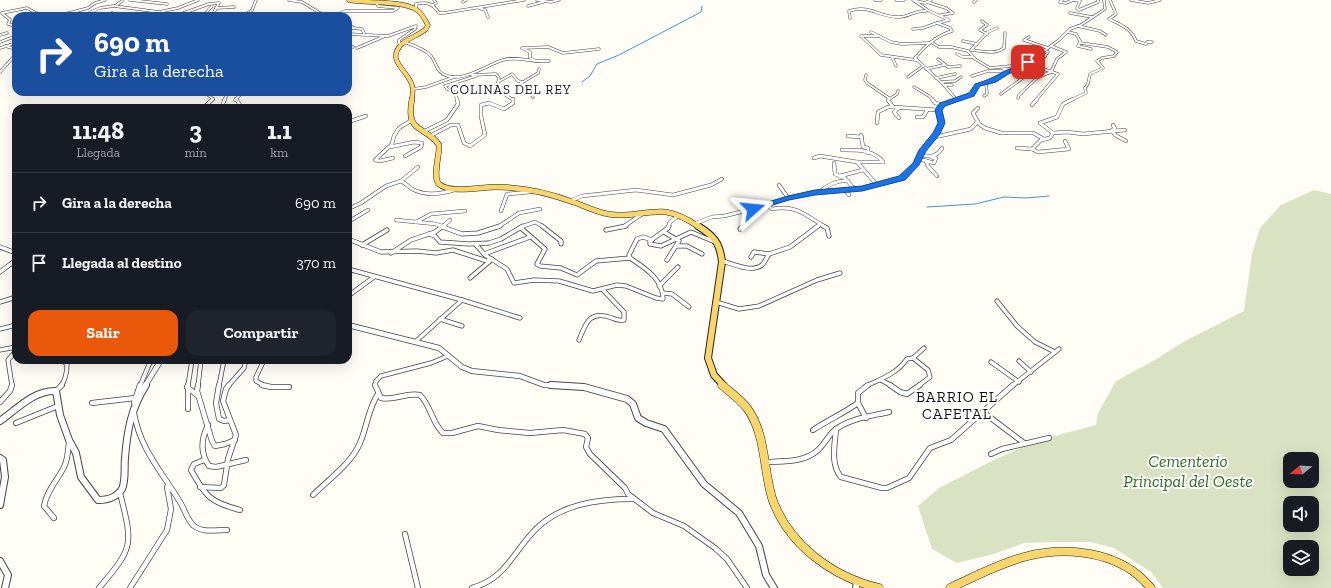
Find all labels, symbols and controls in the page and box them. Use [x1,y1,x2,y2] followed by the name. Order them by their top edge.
[94,26,170,59] text: 690 m
[28,28,80,80] icon: right
[1011,45,1045,79] pin
[1017,51,1039,73] icon: arrive
[94,60,224,82] text: Gira a la derecha
[450,82,572,97] district label: COLINAS DEL REY
[72,116,124,145] text: 11:48
[189,116,202,145] text: 3
[267,116,292,145] text: 1.1
[76,145,120,160] text: Llegada
[184,145,207,160] text: min
[270,145,288,160] text: km
[732,188,774,230] position arrow
[28,192,50,214] icon: right
[62,194,172,212] text: Gira a la derecha
[295,194,336,212] text: 690 m
[28,252,50,274] icon: arrive
[62,254,182,272] text: Llegada al destino
[297,254,336,272] text: 370 m
[28,310,178,356] button: Salir
[186,310,336,356] button: Compartir
[916,388,998,423] district label: BARRIO EL CAFETAL
[1123,451,1253,491] park label: Cementerio Principal del Oeste
[1283,452,1319,488] north arrow
[1283,452,1319,576] map controls
[1283,496,1319,532] button: sound
[1283,540,1319,576] button: layers

